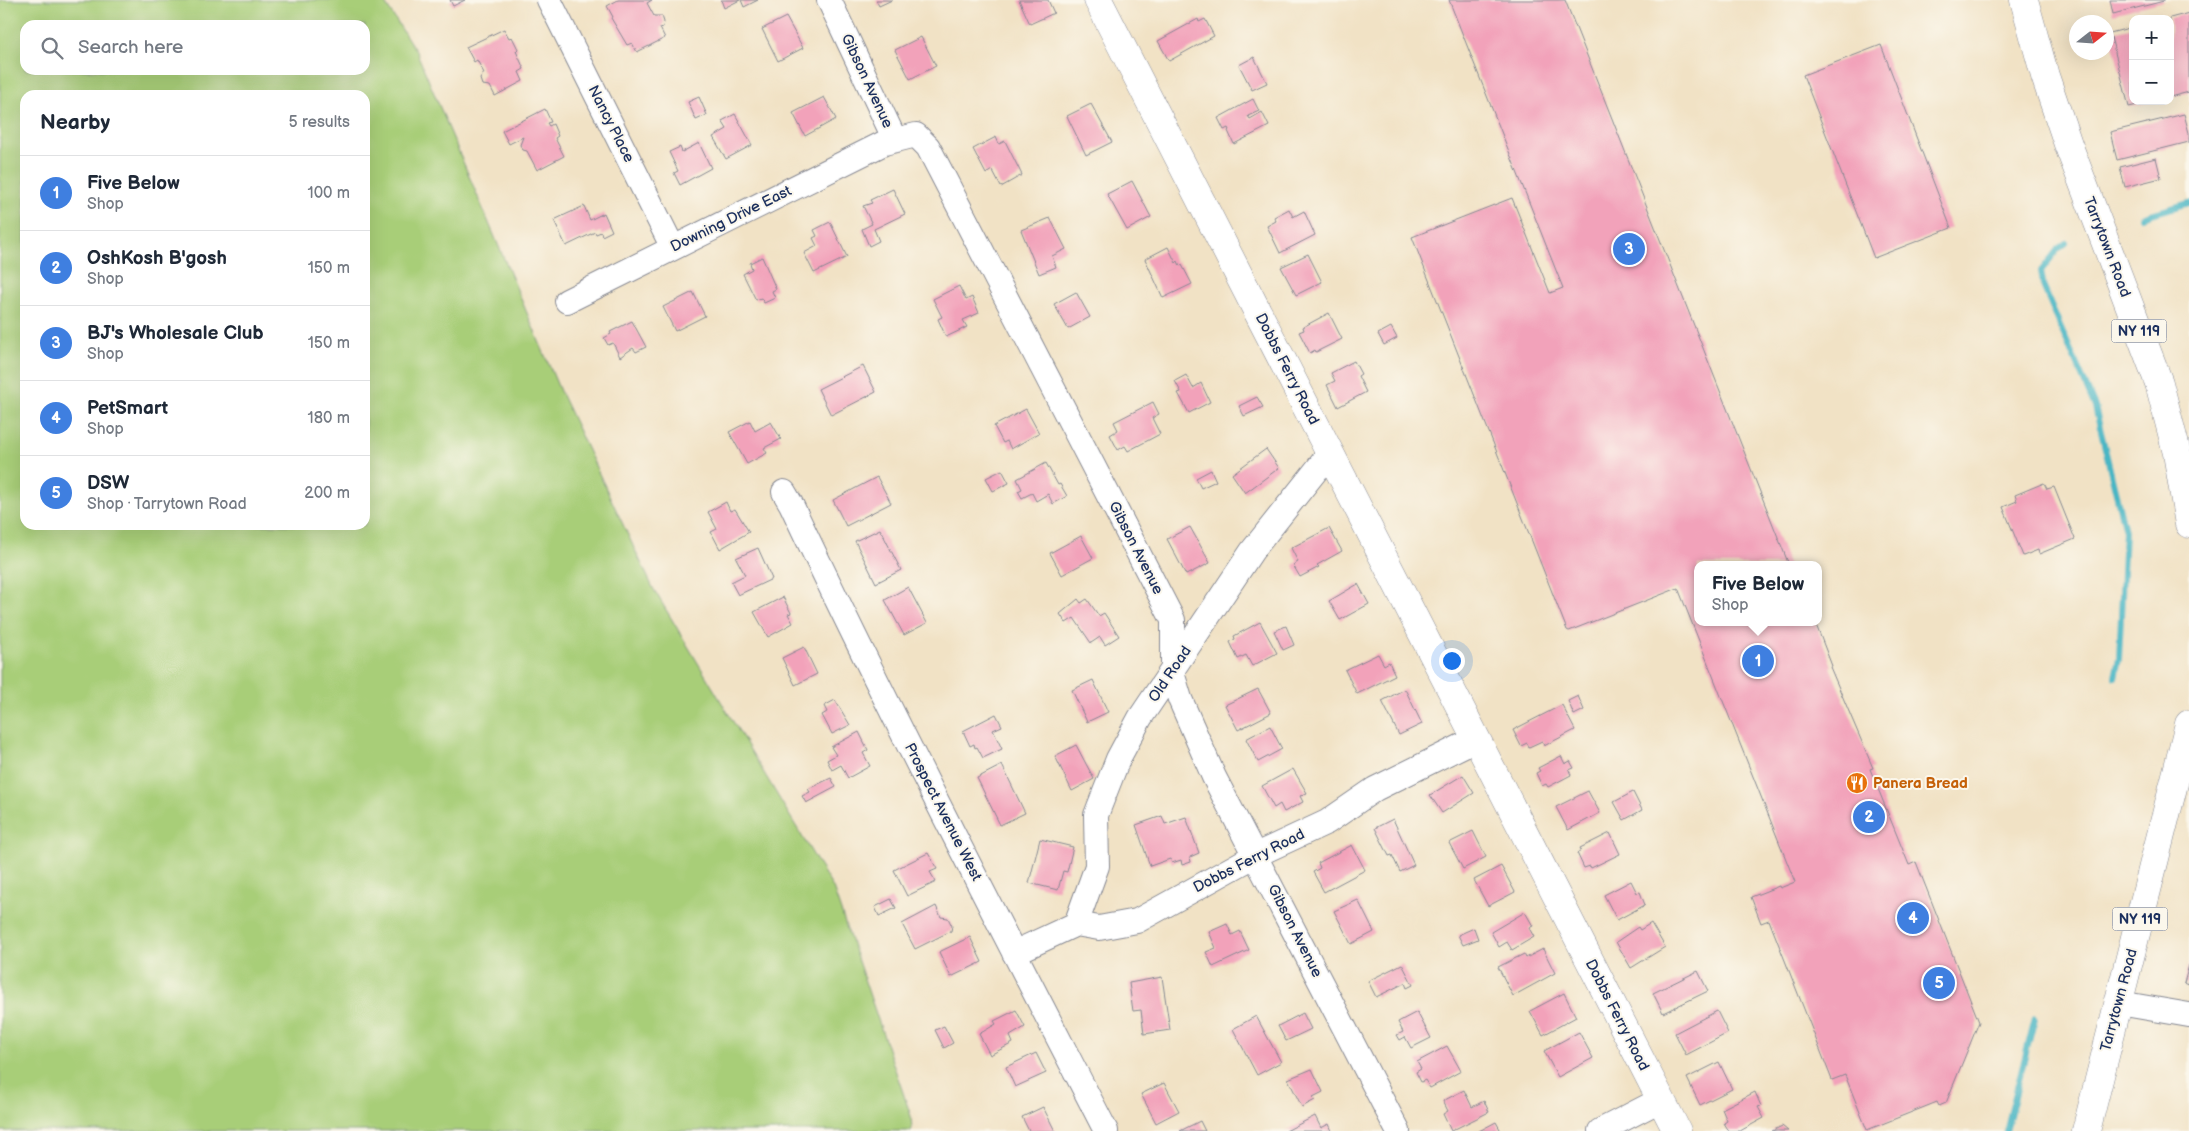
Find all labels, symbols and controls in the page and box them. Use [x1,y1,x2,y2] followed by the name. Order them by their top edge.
[2069,15,2114,60] north arrow
[2129,15,2174,105] map controls
[2129,15,2174,60] button: +
[20,20,370,75] search box
[837,31,897,131] street label: Gibson Avenue
[38,34,66,62] icon: search
[78,36,183,59] text: Search here
[2129,60,2174,105] button: −
[583,82,639,166] street label: Nancy Place
[40,110,110,135] text: Nearby
[288,113,350,132] text: 5 results
[87,172,180,195] text: Five Below
[667,181,795,256] street label: Downing Drive East
[53,184,59,203] text: 1
[307,184,350,203] text: 100 m
[2079,194,2135,300] street label: Tarrytown Road
[87,195,124,214] text: Shop
[1613,230,1645,268] pin: 3
[87,247,227,270] text: OshKosh B'gosh
[51,259,61,278] text: 2
[308,259,350,278] text: 150 m
[87,270,124,289] text: Shop
[1251,310,1323,428] street label: Dobbs Ferry Road
[2112,320,2166,342] road number: NY 119
[87,322,264,345] text: BJ's Wholesale Club
[51,334,61,353] text: 3
[308,334,350,353] text: 150 m
[87,345,124,364] text: Shop
[87,397,168,420] text: PetSmart
[51,409,61,428] text: 4
[308,409,350,428] text: 180 m
[87,420,124,439] text: Shop
[87,472,129,495] text: DSW
[51,484,61,503] text: 5
[304,484,350,503] text: 200 m
[87,495,247,514] text: Shop · Tarrytown Road
[1104,498,1168,598] street label: Gibson Avenue
[1694,561,1822,626] popup
[1712,573,1804,596] text: Five Below
[1712,596,1749,615] text: Shop
[1144,642,1196,706] street label: Old Road
[1742,642,1774,680] pin: 1
[1439,648,1465,674] your location
[900,740,986,884] street label: Prospect Avenue West
[1845,771,1869,795] restaurant icon: Panera Bread
[1873,774,1968,793] place label: Panera Bread
[1853,798,1885,836] pin: 2
[1190,825,1308,897] street label: Dobbs Ferry Road
[1263,881,1327,981] street label: Gibson Avenue
[1897,899,1929,937] pin: 4
[2112,908,2168,931] road number: NY 119
[2096,946,2142,1054] street label: Tarrytown Road
[1581,956,1653,1074] street label: Dobbs Ferry Road
[1923,964,1955,1002] pin: 5

